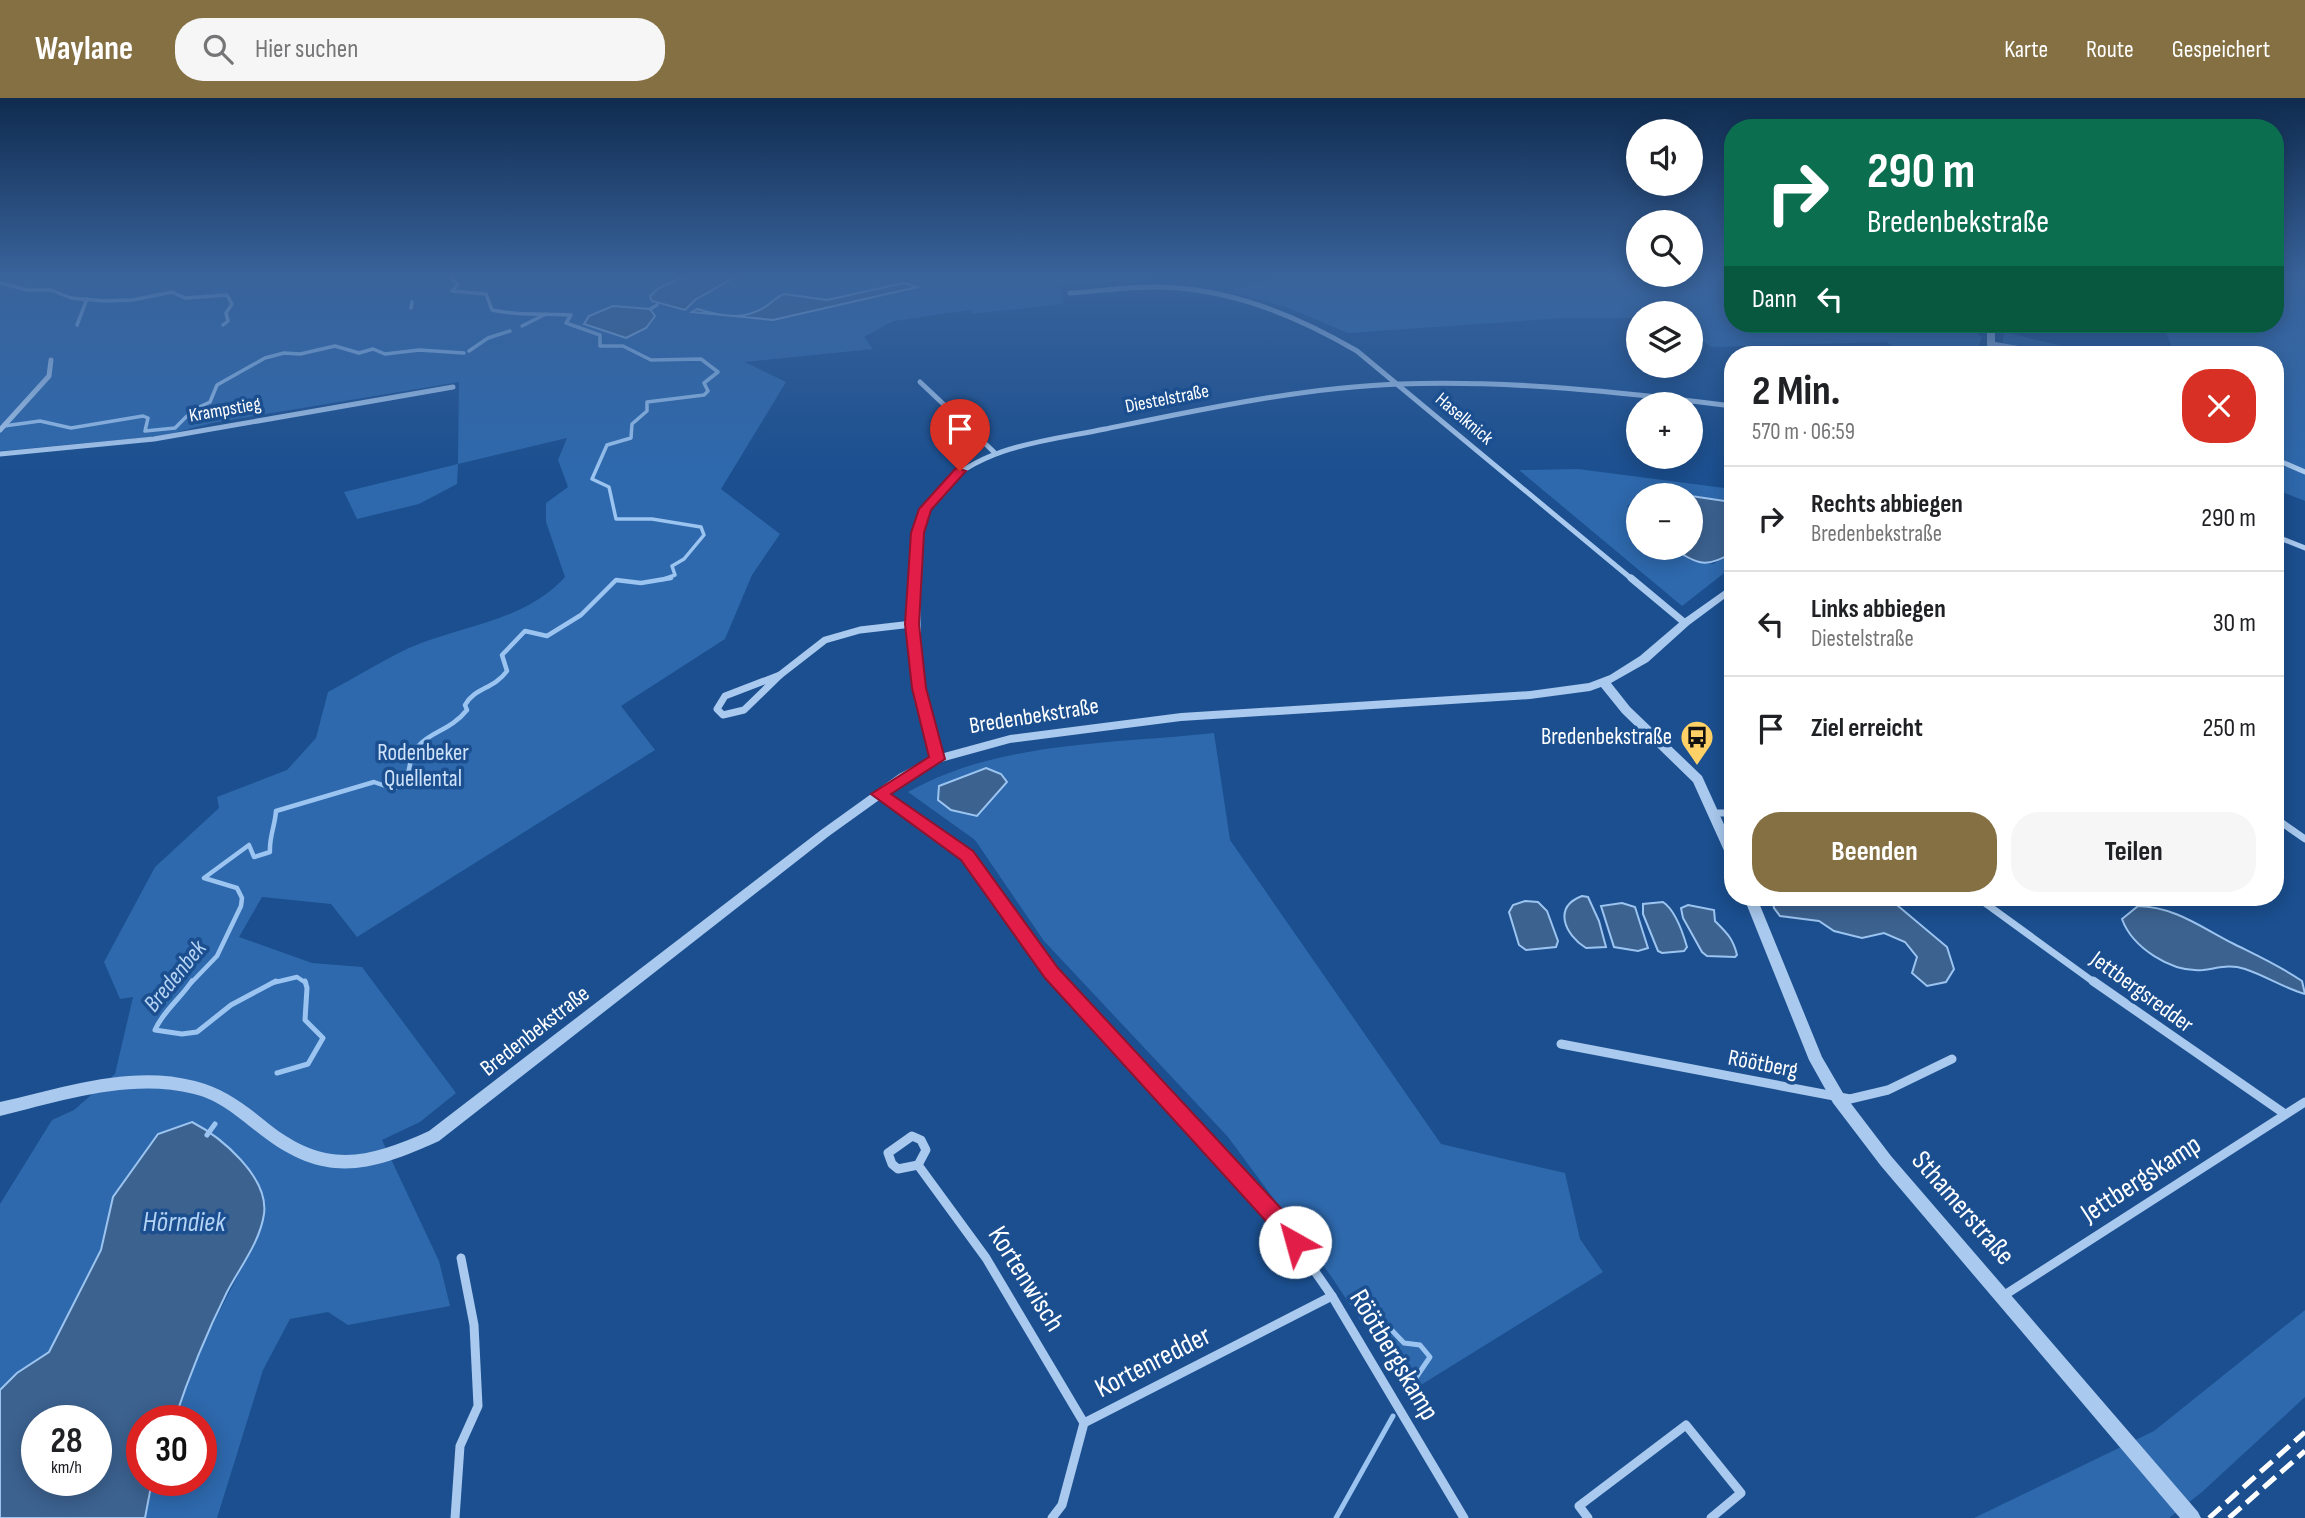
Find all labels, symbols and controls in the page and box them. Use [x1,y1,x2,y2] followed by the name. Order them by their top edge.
[175,18,665,81] search box
[35,29,133,69] text: Waylane
[199,30,237,68] icon: search
[255,34,358,65] text: Hier suchen
[2004,35,2048,64] text: Karte
[2086,35,2134,64] text: Route
[2172,35,2270,64] text: Gespeichert
[1626,119,1703,560] map controls
[1626,119,1703,196] button: sound
[1867,143,1975,202] text: 290 m
[1752,147,1843,238] icon: right
[1867,203,2049,242] text: Bredenbekstraße
[1626,210,1703,287] button: search
[1811,280,1849,318] icon: left
[1752,284,1797,315] text: Dann
[1626,301,1703,378] button: layers
[1752,366,1840,417] text: 2 Min.
[2182,369,2256,443] button: close
[1123,380,1211,418] street label: Diestelstraße
[1430,388,1498,450] street label: Haselknick
[187,392,263,428] street label: Krampstieg
[1626,392,1703,469] button: +
[930,399,990,471] pin
[941,410,979,448] icon: arrive
[1752,418,1855,446] text: 570 m · 06:59
[1626,483,1703,560] button: −
[1811,489,1963,520] text: Rechts abbiegen
[1752,500,1790,538] icon: right
[2201,503,2256,534] text: 290 m
[1811,520,1942,548] text: Bredenbekstraße
[1811,594,1946,625] text: Links abbiegen
[1752,605,1790,643] icon: left
[2213,608,2256,639] text: 30 m
[1811,625,1914,653] text: Diestelstraße
[967,692,1101,740] street label: Bredenbekstraße
[1752,710,1790,748] icon: arrive
[1811,713,1923,744] text: Ziel erreicht
[2202,713,2256,744] text: 250 m
[1678,718,1716,767] bus stop icon: Bredenbekstraße
[1541,723,1672,751] place label: Bredenbekstraße
[377,739,469,793] park label: Rodenbeker Quellental
[1752,812,1997,892] button: Beenden
[2011,812,2256,892] button: Teilen
[137,934,213,1018] water label: Bredenbek
[2084,945,2199,1039] street label: Jettbergsredder
[475,980,595,1082] street label: Bredenbekstraße
[1726,1044,1800,1084] street label: Röötberg
[2074,1128,2207,1231] street label: Jettbergskamp
[1905,1144,2021,1272] street label: Sthamerstraße
[1258,1205,1332,1279] position arrow
[143,1206,227,1239] water label: Hörndiek
[981,1220,1071,1338] street label: Kortenwisch
[1342,1284,1446,1426] street label: Röötbergskamp
[1090,1319,1216,1405] street label: Kortenredder
[126,1405,217,1496] speed limit sign: 30
[51,1420,82,1463] text: 28
[51,1457,82,1478] text: km/h

